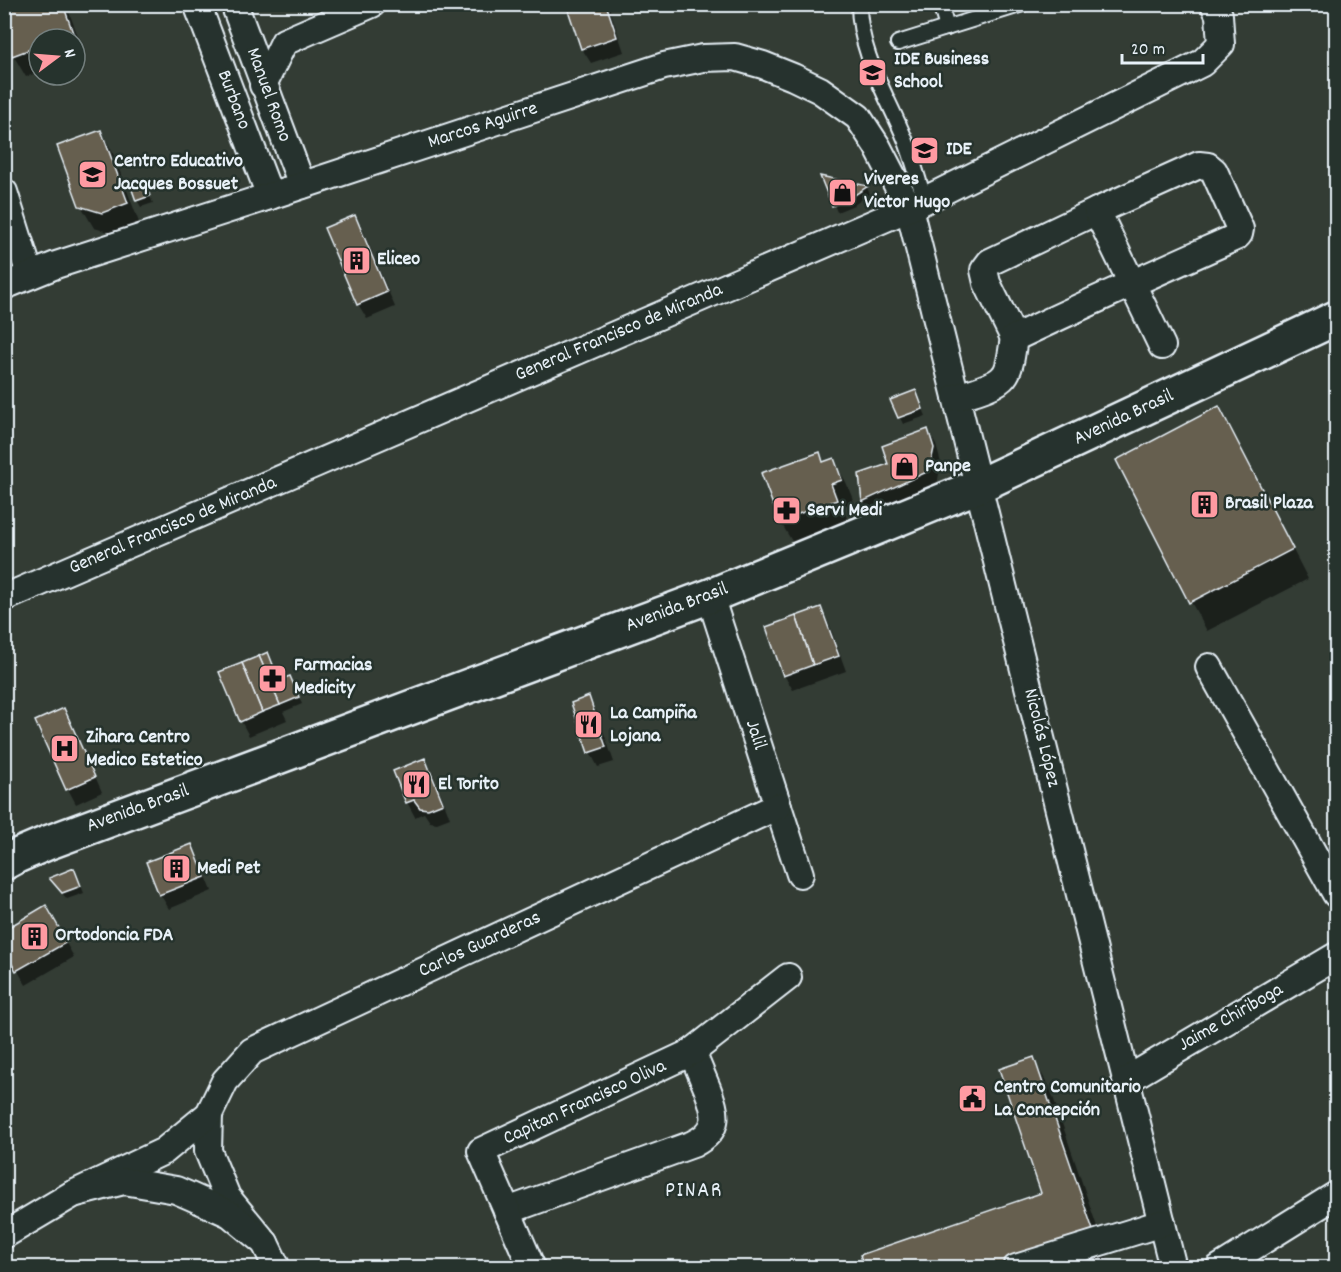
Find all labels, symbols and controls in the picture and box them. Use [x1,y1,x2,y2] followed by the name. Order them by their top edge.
[27,27,87,87] north arrow
[1122,27,1203,65] scale bar
[1131,38,1165,63] text: 20 m
[238,44,298,146] street label: Manuel Romo
[894,46,989,97] place label: IDE Business School
[57,47,81,61] text: N
[857,56,889,88] school or university icon: IDE Business School
[209,66,257,134] street label: Burbano
[424,95,542,157] street label: Marcos Aguirre
[909,134,941,166] school or university icon: IDE
[946,136,973,164] place label: IDE
[114,148,243,199] place label: Centro Educativo Jacques Bossuet
[77,158,109,190] school or university icon: Centro Educativo Jacques Bossuet
[864,166,950,217] place label: Viveres Victor Hugo
[827,176,859,208] shop icon: Viveres Victor Hugo
[340,244,372,276] building icon: Eliceo
[377,246,420,274] place label: Eliceo
[511,276,727,389] street label: General Francisco de Miranda
[1069,383,1179,453] street label: Avenida Brasil
[888,451,920,483] shop icon: Panpe
[925,453,971,481] place label: Panpe
[65,469,281,582] street label: General Francisco de Miranda
[1188,488,1220,520] building icon: Brasil Plaza
[1225,490,1314,518] place label: Brasil Plaza
[770,495,802,527] pharmacy icon: Servi Medi
[807,497,883,525] place label: Servi Medi
[622,576,732,640] street label: Avenida Brasil
[294,652,372,703] place label: Farmacias Medicity
[257,662,289,694] pharmacy icon: Farmacias Medicity
[1015,686,1067,791] street label: Nicolás López
[610,700,697,751] place label: La Campiña Lojana
[573,709,605,741] restaurant icon: La Campiña Lojana
[737,716,773,754] street label: Jalil
[86,724,203,775] place label: Zihara Centro Medico Estetico
[49,733,81,765] hospital icon: Zihara Centro Medico Estetico
[401,769,433,801] restaurant icon: El Torito
[438,771,499,799] place label: El Torito
[83,777,193,841] street label: Avenida Brasil
[160,853,192,885] building icon: Medi Pet
[197,855,261,883] place label: Medi Pet
[414,904,546,986] street label: Carlos Guarderas
[18,920,50,952] building icon: Ortodoncia FDA
[55,922,174,950] place label: Ortodoncia FDA
[1173,976,1289,1059] street label: Jaime Chiriboga
[499,1053,672,1153] street label: Capitan Francisco Oliva
[994,1074,1141,1125] place label: Centro Comunitario La Concepción
[957,1083,989,1115] public building icon: Centro Comunitario La Concepción
[665,1176,723,1207] district label: PINAR

